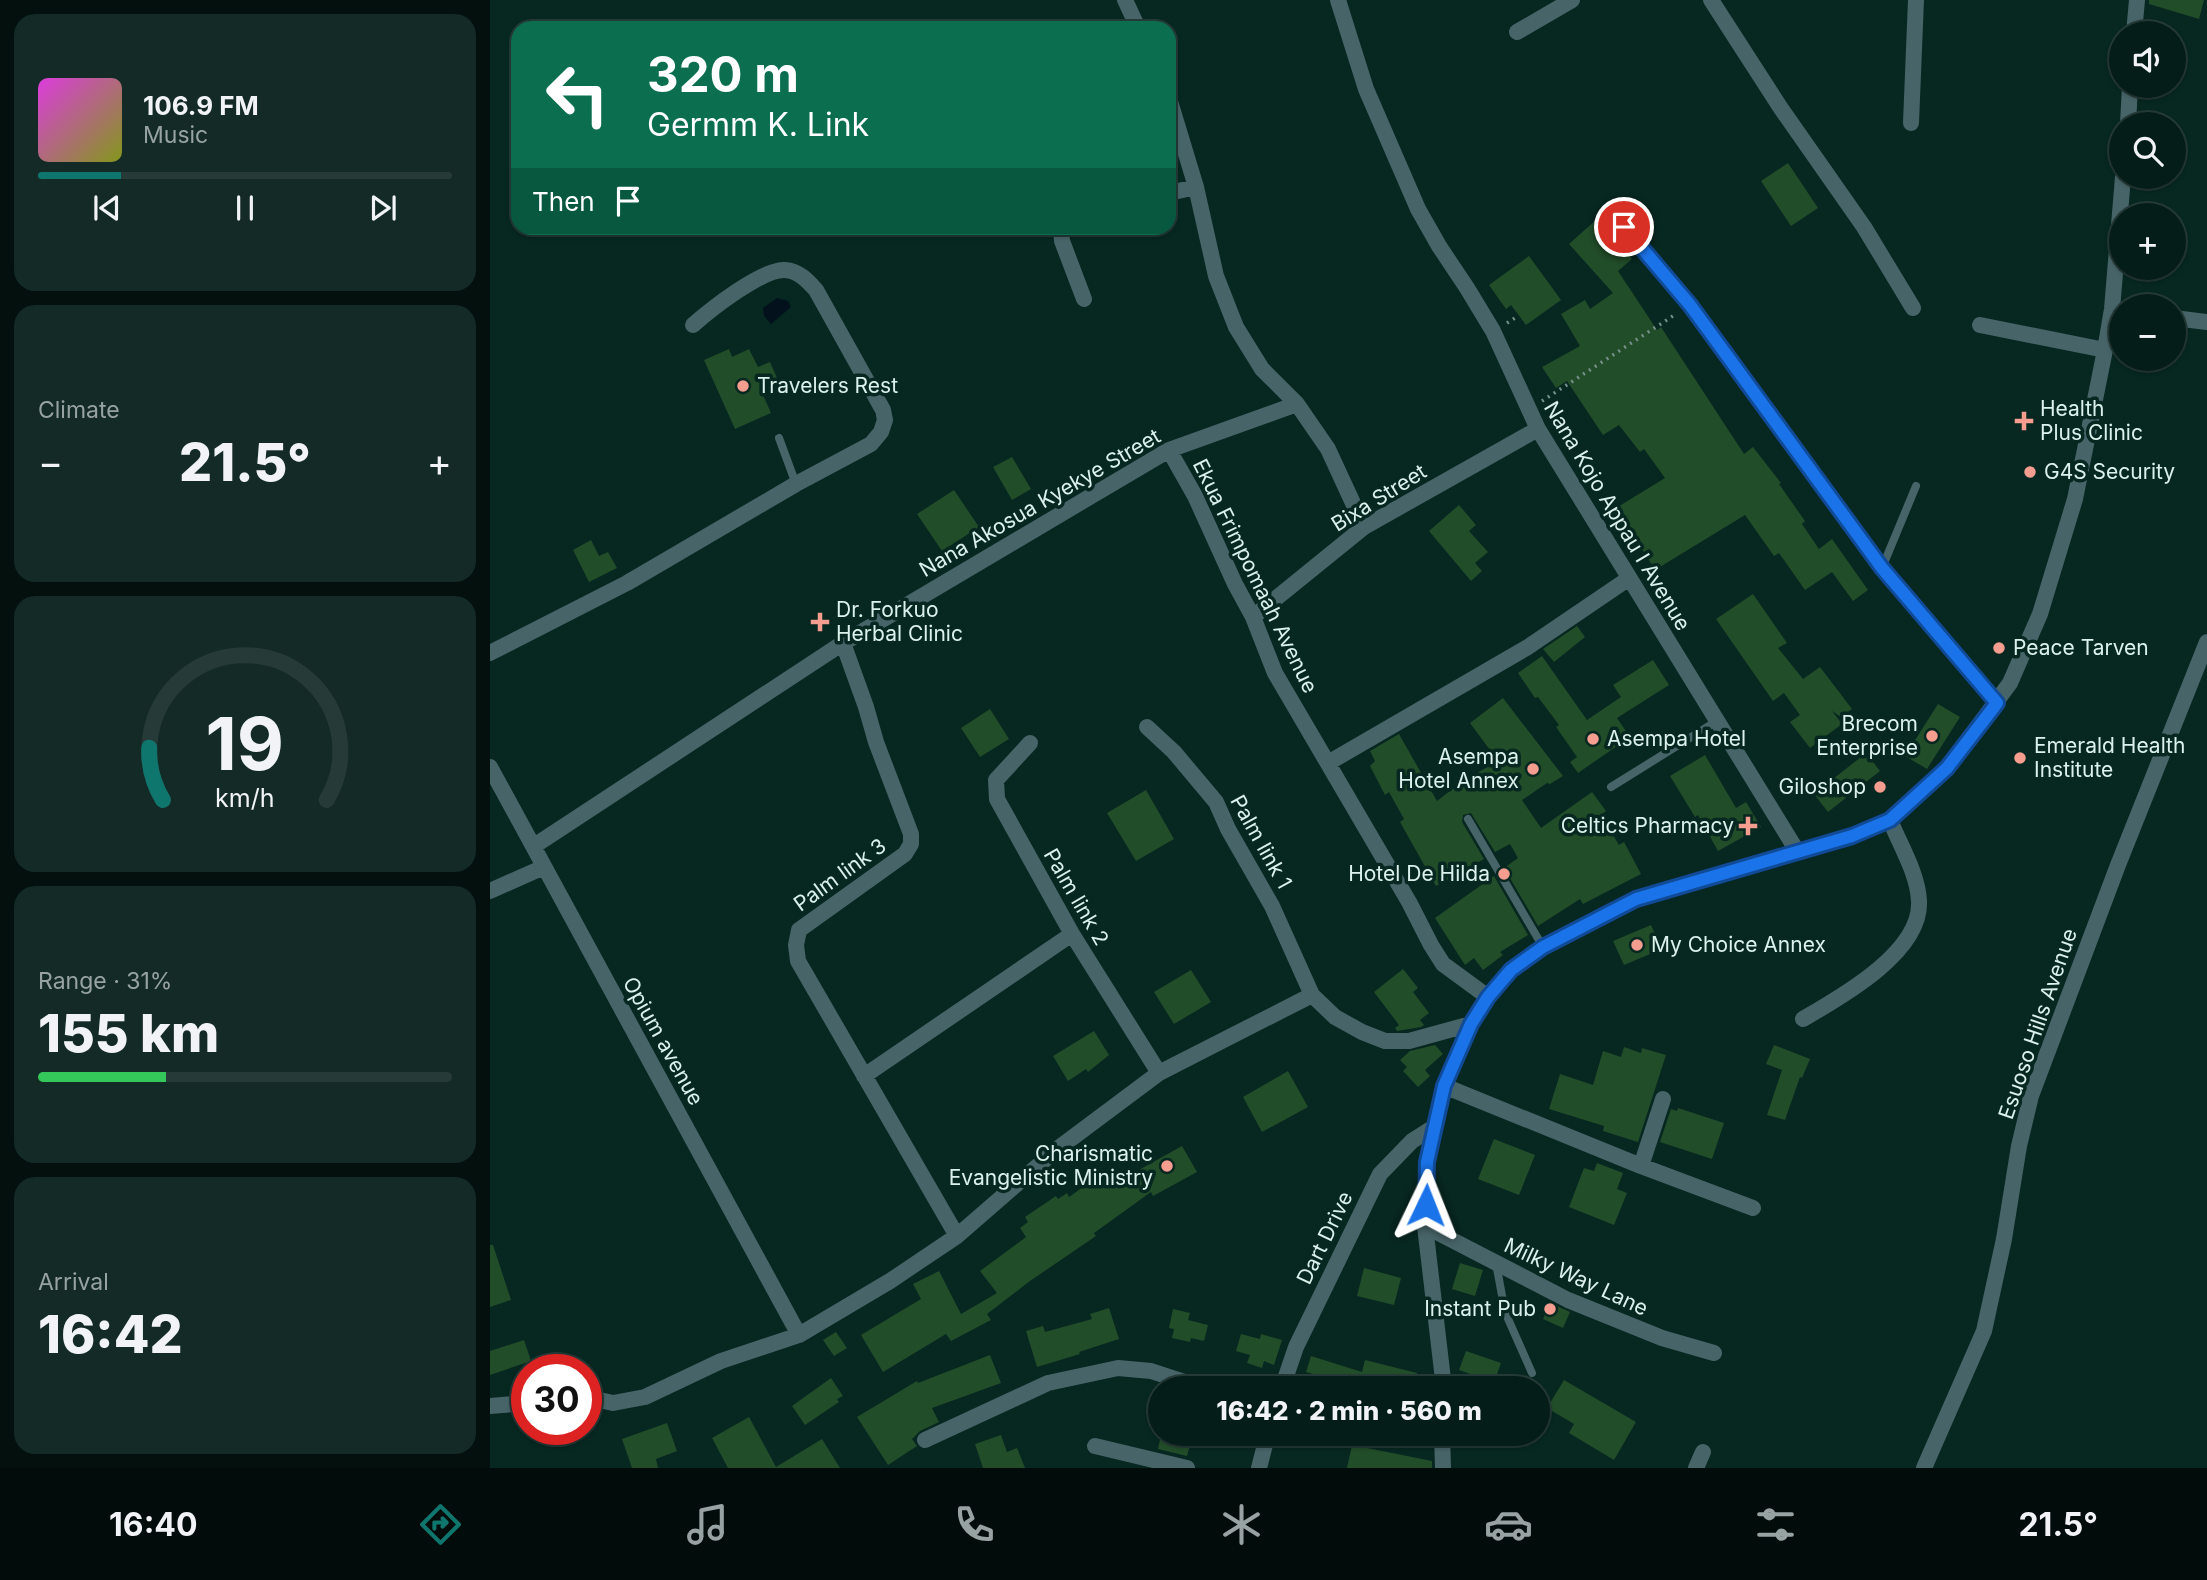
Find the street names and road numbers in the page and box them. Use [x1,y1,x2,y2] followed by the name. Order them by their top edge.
[1539,397,1696,635] street label: Nana Kojo Appau I Avenue
[915,423,1165,582] street label: Nana Akosua Kyekye Street
[1188,455,1323,697] street label: Ekua Frimpomaah Avenue
[1327,458,1431,537] street label: Bixa Street
[1225,791,1297,893] street label: Palm link 1
[789,833,891,916] street label: Palm link 3
[1039,844,1114,950] street label: Palm link 2
[1993,925,2082,1122] street label: Esuoso Hills Avenue
[618,972,709,1109] street label: Opium avenue
[1291,1187,1358,1288] street label: Dart Drive
[1500,1232,1652,1321] street label: Milky Way Lane

